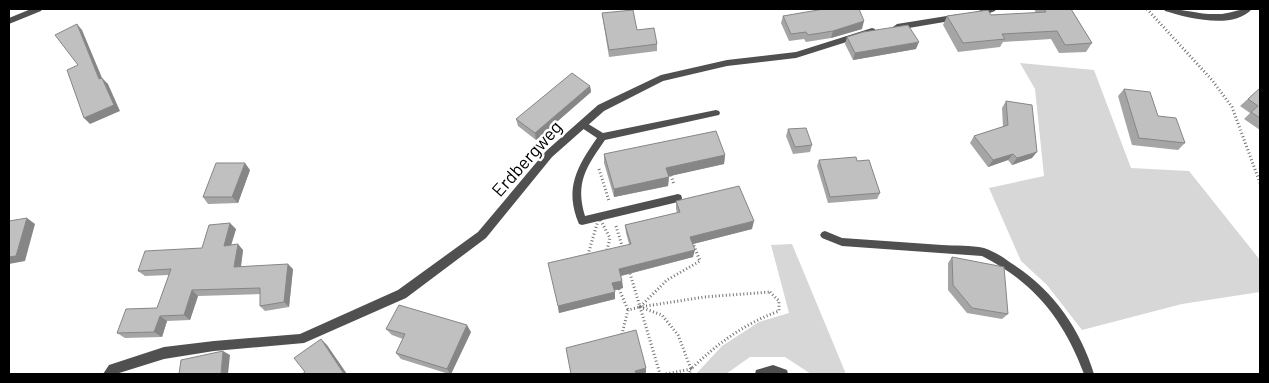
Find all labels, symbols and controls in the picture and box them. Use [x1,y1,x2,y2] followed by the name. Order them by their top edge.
[487,116,566,201] street label: Erdbergweg

